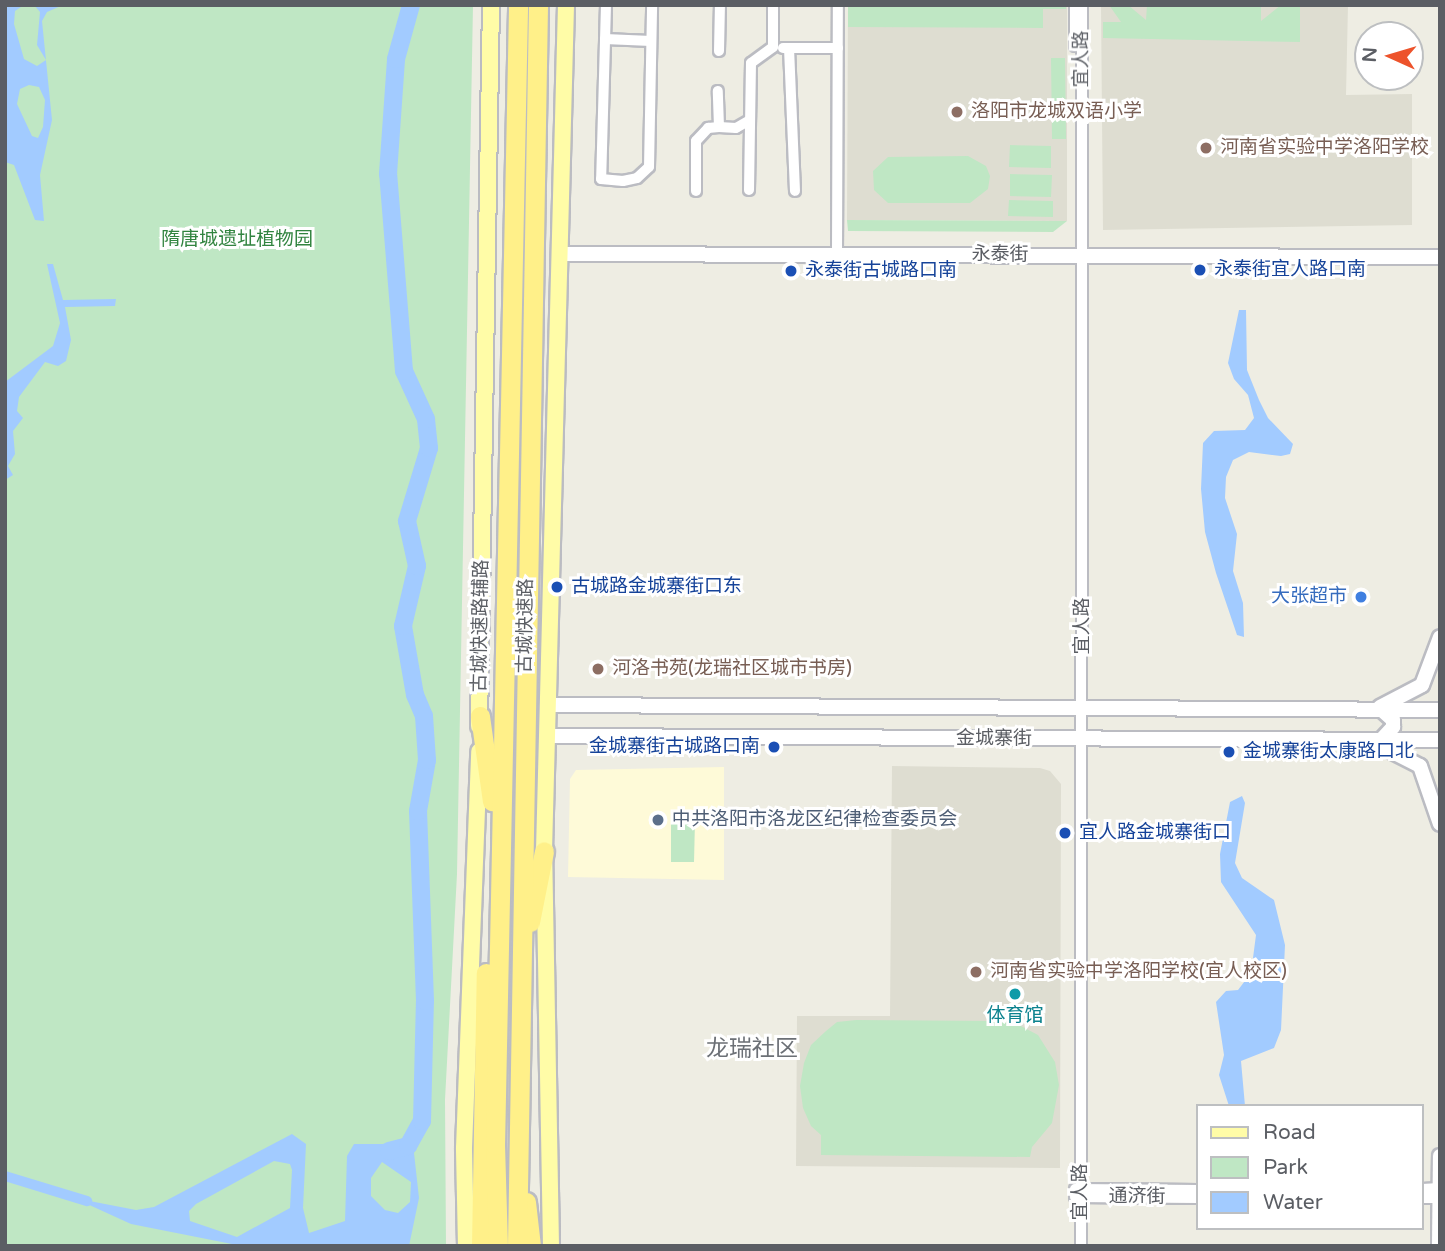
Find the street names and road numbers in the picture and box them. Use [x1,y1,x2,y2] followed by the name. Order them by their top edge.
[1071,31,1093,87] street label: 宜人路
[972,244,1028,266] street label: 永泰街
[468,559,494,693] street label: 古城快速路辅路
[514,578,538,674] street label: 古城快速路
[1072,598,1094,654] street label: 宜人路
[956,728,1032,750] street label: 金城寨街
[1070,1164,1092,1220] street label: 宜人路
[1109,1186,1165,1208] street label: 通济街

